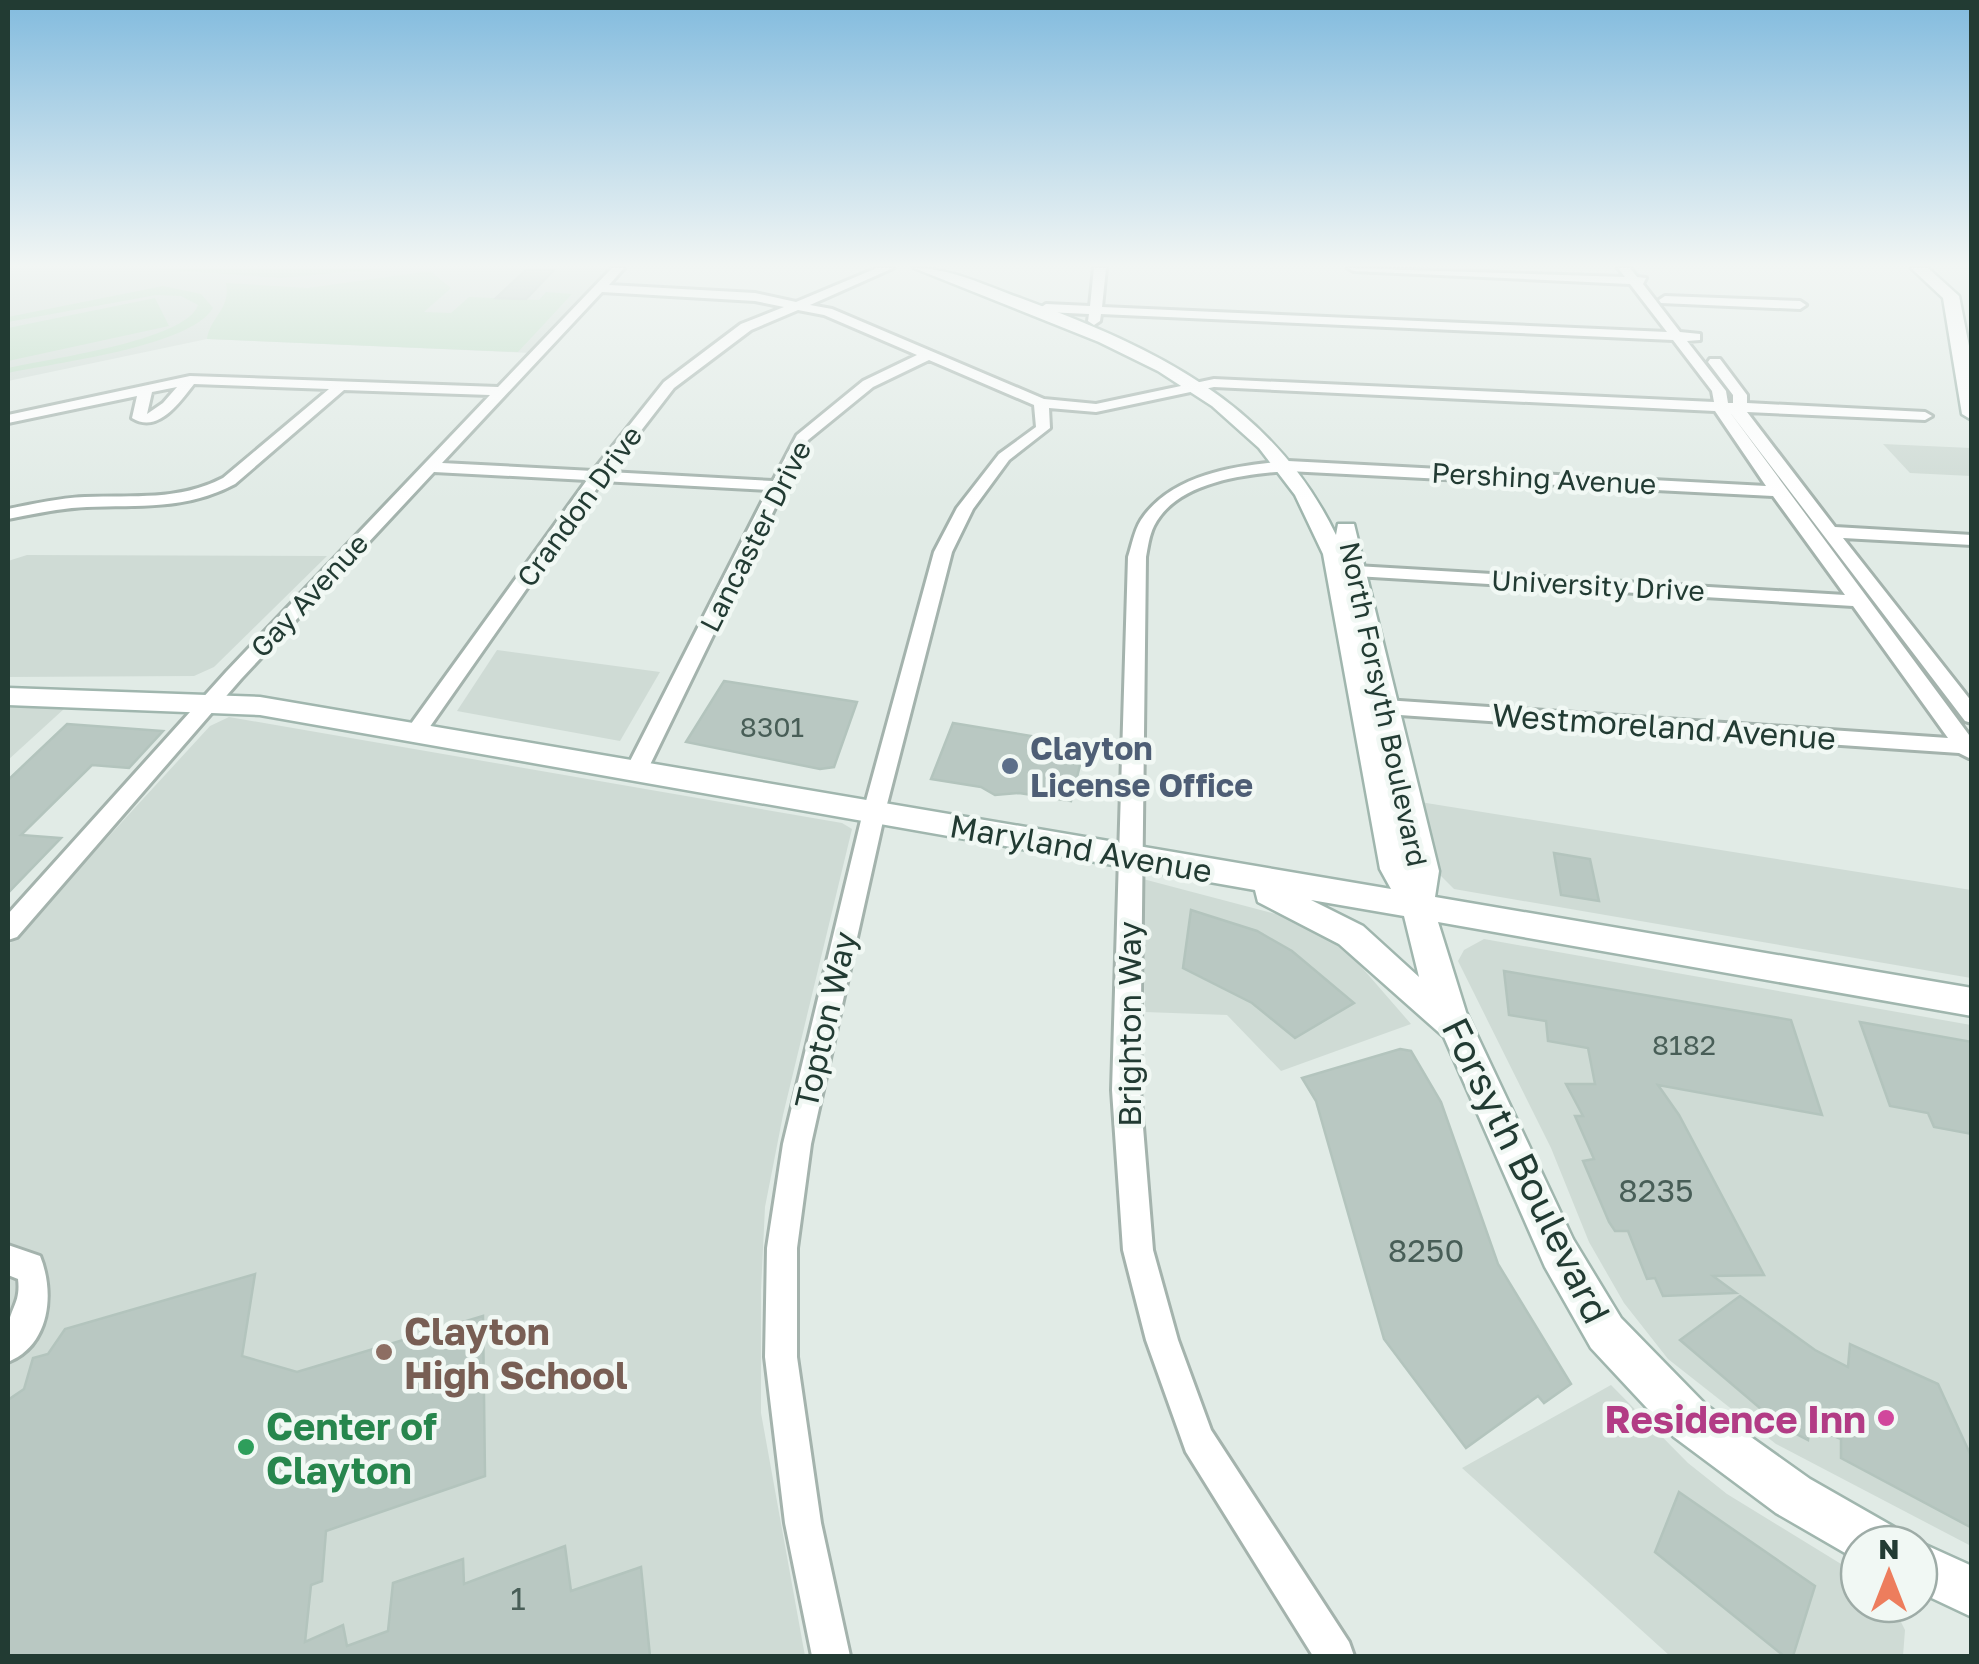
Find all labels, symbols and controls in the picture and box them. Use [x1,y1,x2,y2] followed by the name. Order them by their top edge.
[510,419,648,593] street label: Crandon Drive
[693,435,817,637] street label: Lancaster Drive
[1431,456,1657,500] street label: Pershing Avenue
[244,527,374,663] street label: Gay Avenue
[1333,539,1435,869] street label: North Forsyth Boulevard
[1490,563,1706,607] street label: University Drive
[1491,695,1837,757] street label: Westmoreland Avenue
[740,710,804,743] house number: 8301
[1030,729,1253,804] place label: Clayton License Office
[999,755,1021,777] marker: Clayton License Office
[947,806,1215,890] street label: Maryland Avenue
[1110,921,1148,1127] street label: Brighton Way
[786,928,864,1112] street label: Topton Way
[1434,1010,1620,1330] street label: Forsyth Boulevard
[1652,1028,1716,1061] house number: 8182
[1618,1171,1694,1209] house number: 8235
[1388,1231,1464,1269] house number: 8250
[404,1308,628,1398] place label: Clayton High School
[373,1341,395,1363] marker: Clayton High School
[1605,1396,1866,1441] place label: Residence Inn
[266,1403,437,1493] place label: Center of Clayton
[1875,1407,1897,1429] marker: Residence Inn
[235,1436,257,1458] marker: Center of Clayton
[1839,1524,1939,1624] north arrow
[1878,1532,1900,1565] text: N
[510,1579,526,1617] house number: 1

